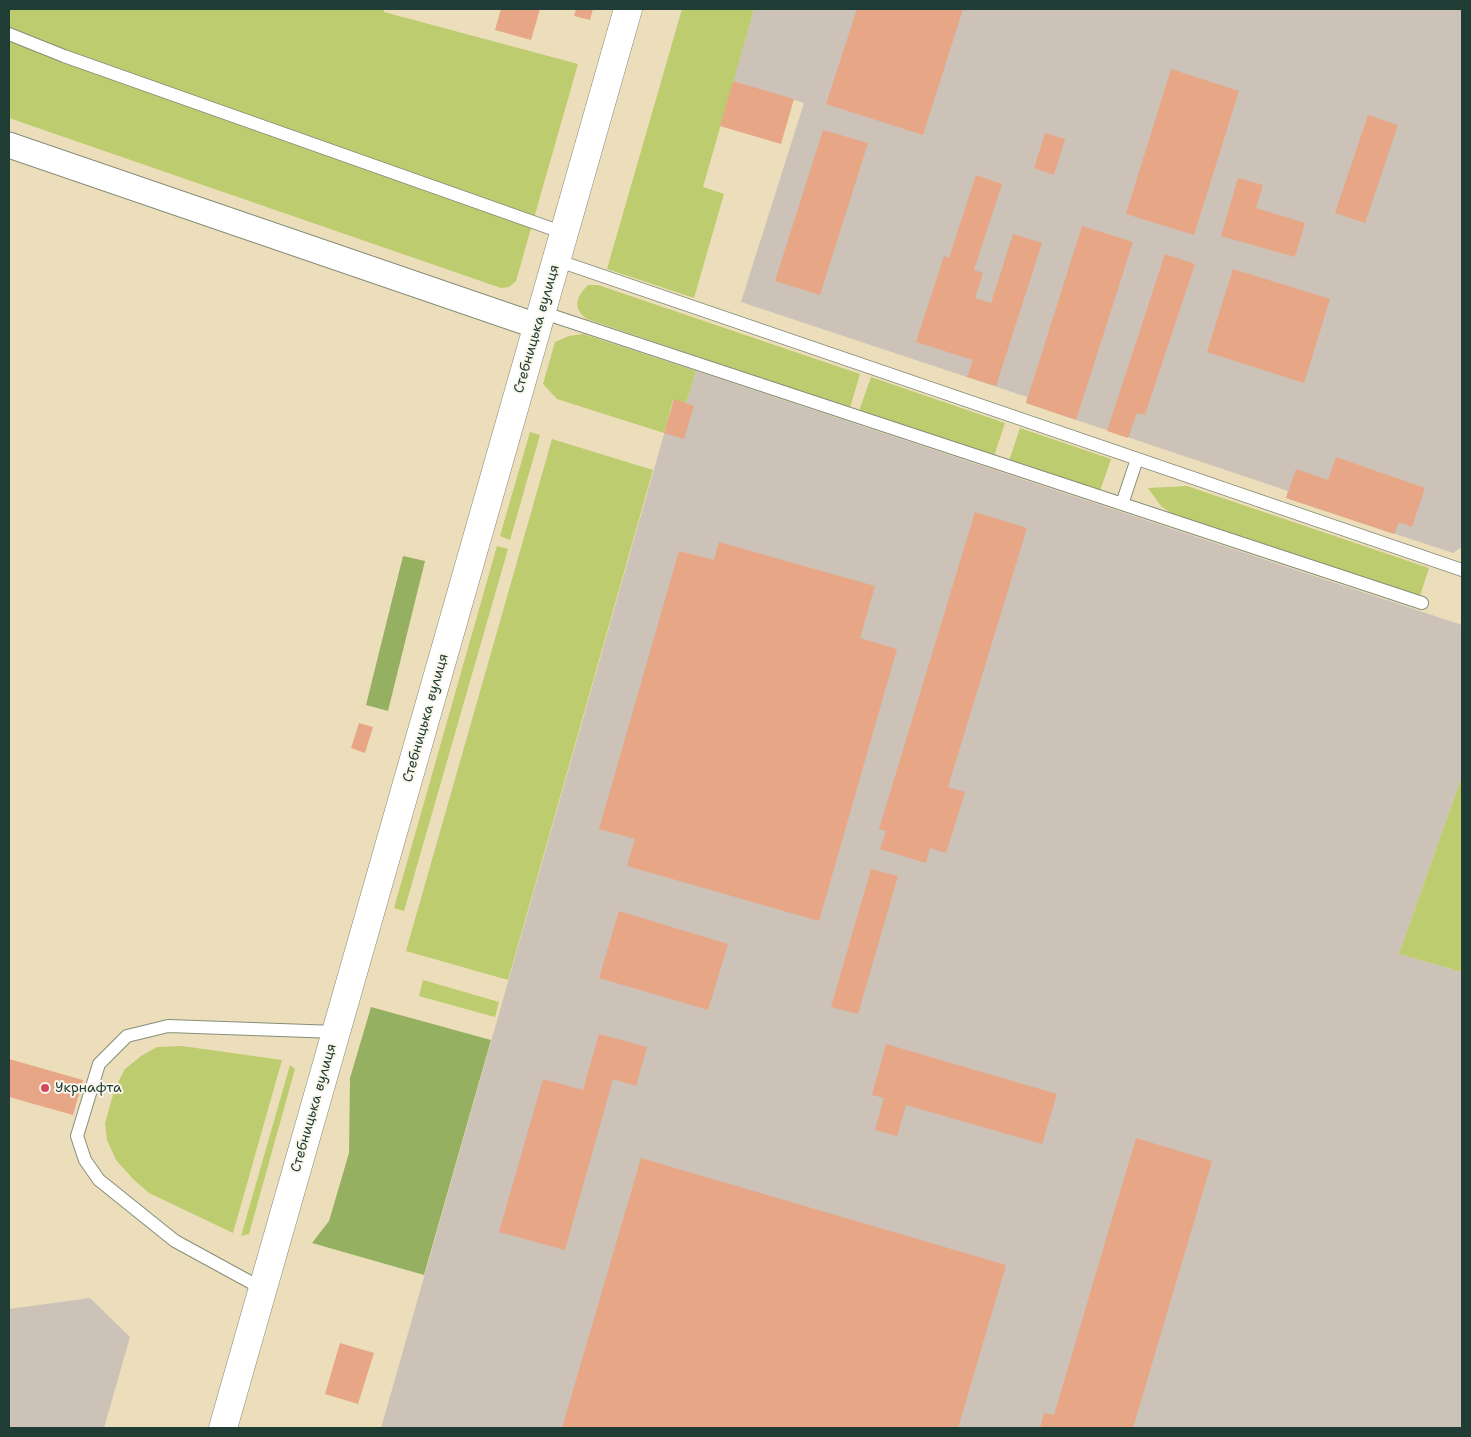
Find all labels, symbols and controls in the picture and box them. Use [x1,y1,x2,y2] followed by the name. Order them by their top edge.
[511,263,563,395] street label: Стебницька вулиця
[400,652,452,784] street label: Стебницька вулиця
[288,1042,340,1174] street label: Стебницька вулиця
[55,1080,122,1096] place label: Укрнафта
[39,1082,51,1094] marker: Укрнафта

